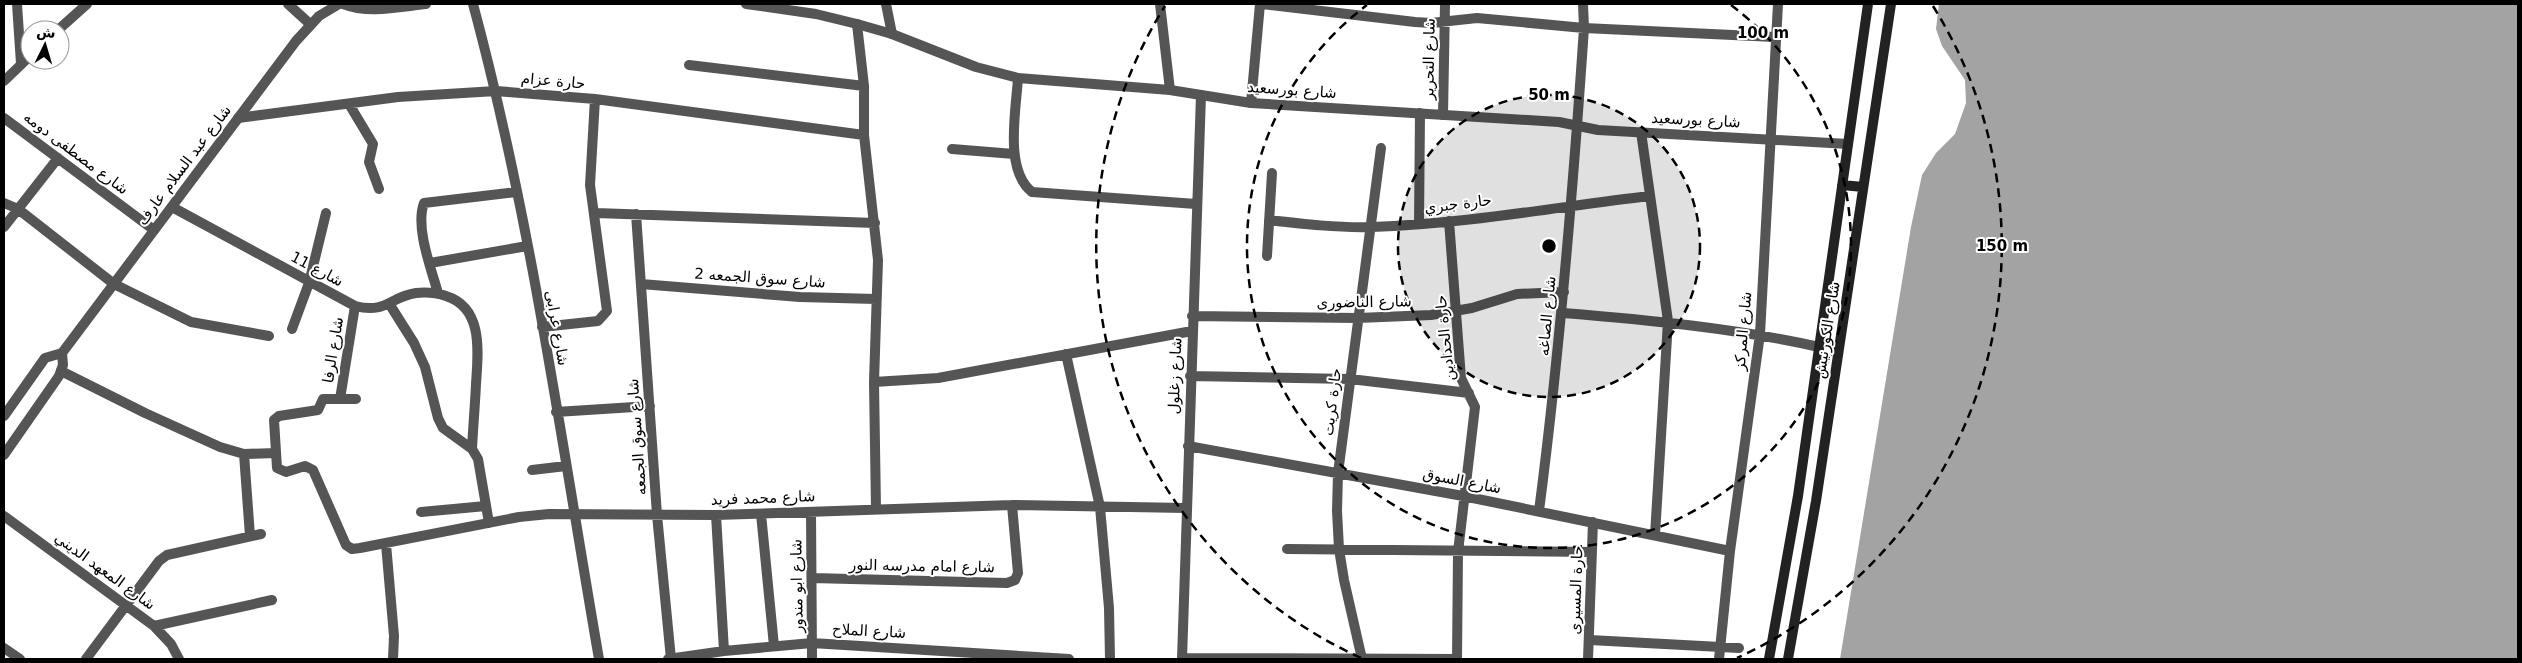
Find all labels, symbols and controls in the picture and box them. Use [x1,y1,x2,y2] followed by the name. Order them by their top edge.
[1419,18,1439,101] street label: شارع التحرير
[20,20,70,70] north arrow
[36,23,56,41] text: ش
[1737,24,1789,42] text: 100 m
[520,69,586,93] street label: حارة عزام
[1247,78,1337,102] street label: شارع بورسعيد
[1528,86,1570,104] text: 50 m
[133,101,235,229] street label: شارع عبد السلام عارف
[20,108,132,198] street label: شارع مصطفى دومه
[1651,109,1741,131] street label: شارع بورسعيد
[1423,191,1493,218] street label: حارة جبري
[1540,237,1558,255] centre of rings
[1976,237,2028,255] text: 150 m
[288,248,346,290] street label: شارع 11
[694,264,826,292] street label: شارع سوق الجمعه 2
[1535,275,1559,357] street label: شارع الصاغه
[1810,280,1844,380] street label: شارع الكورنيش
[542,289,572,367] street label: شارع عرابى
[1730,291,1755,372] street label: شارع المركز
[1316,292,1412,312] street label: شارع الناضورى
[1432,294,1458,382] street label: حارة الحدادين
[319,316,347,384] street label: شارع الرفا
[1165,337,1185,415] street label: شارع زغلول
[1319,367,1345,437] street label: حارة كريت
[624,378,650,496] street label: شارع سوق الجمعه
[1421,465,1503,497] street label: شارع السوق
[710,487,816,509] street label: شارع محمد فريد
[51,528,159,614] street label: شارع المعهد الديني
[787,539,807,634] street label: شارع ابو مندور
[1565,545,1587,635] street label: حارة المسيرى
[848,556,995,576] street label: شارع امام مدرسه النور
[832,620,906,642] street label: شارع الملاح

